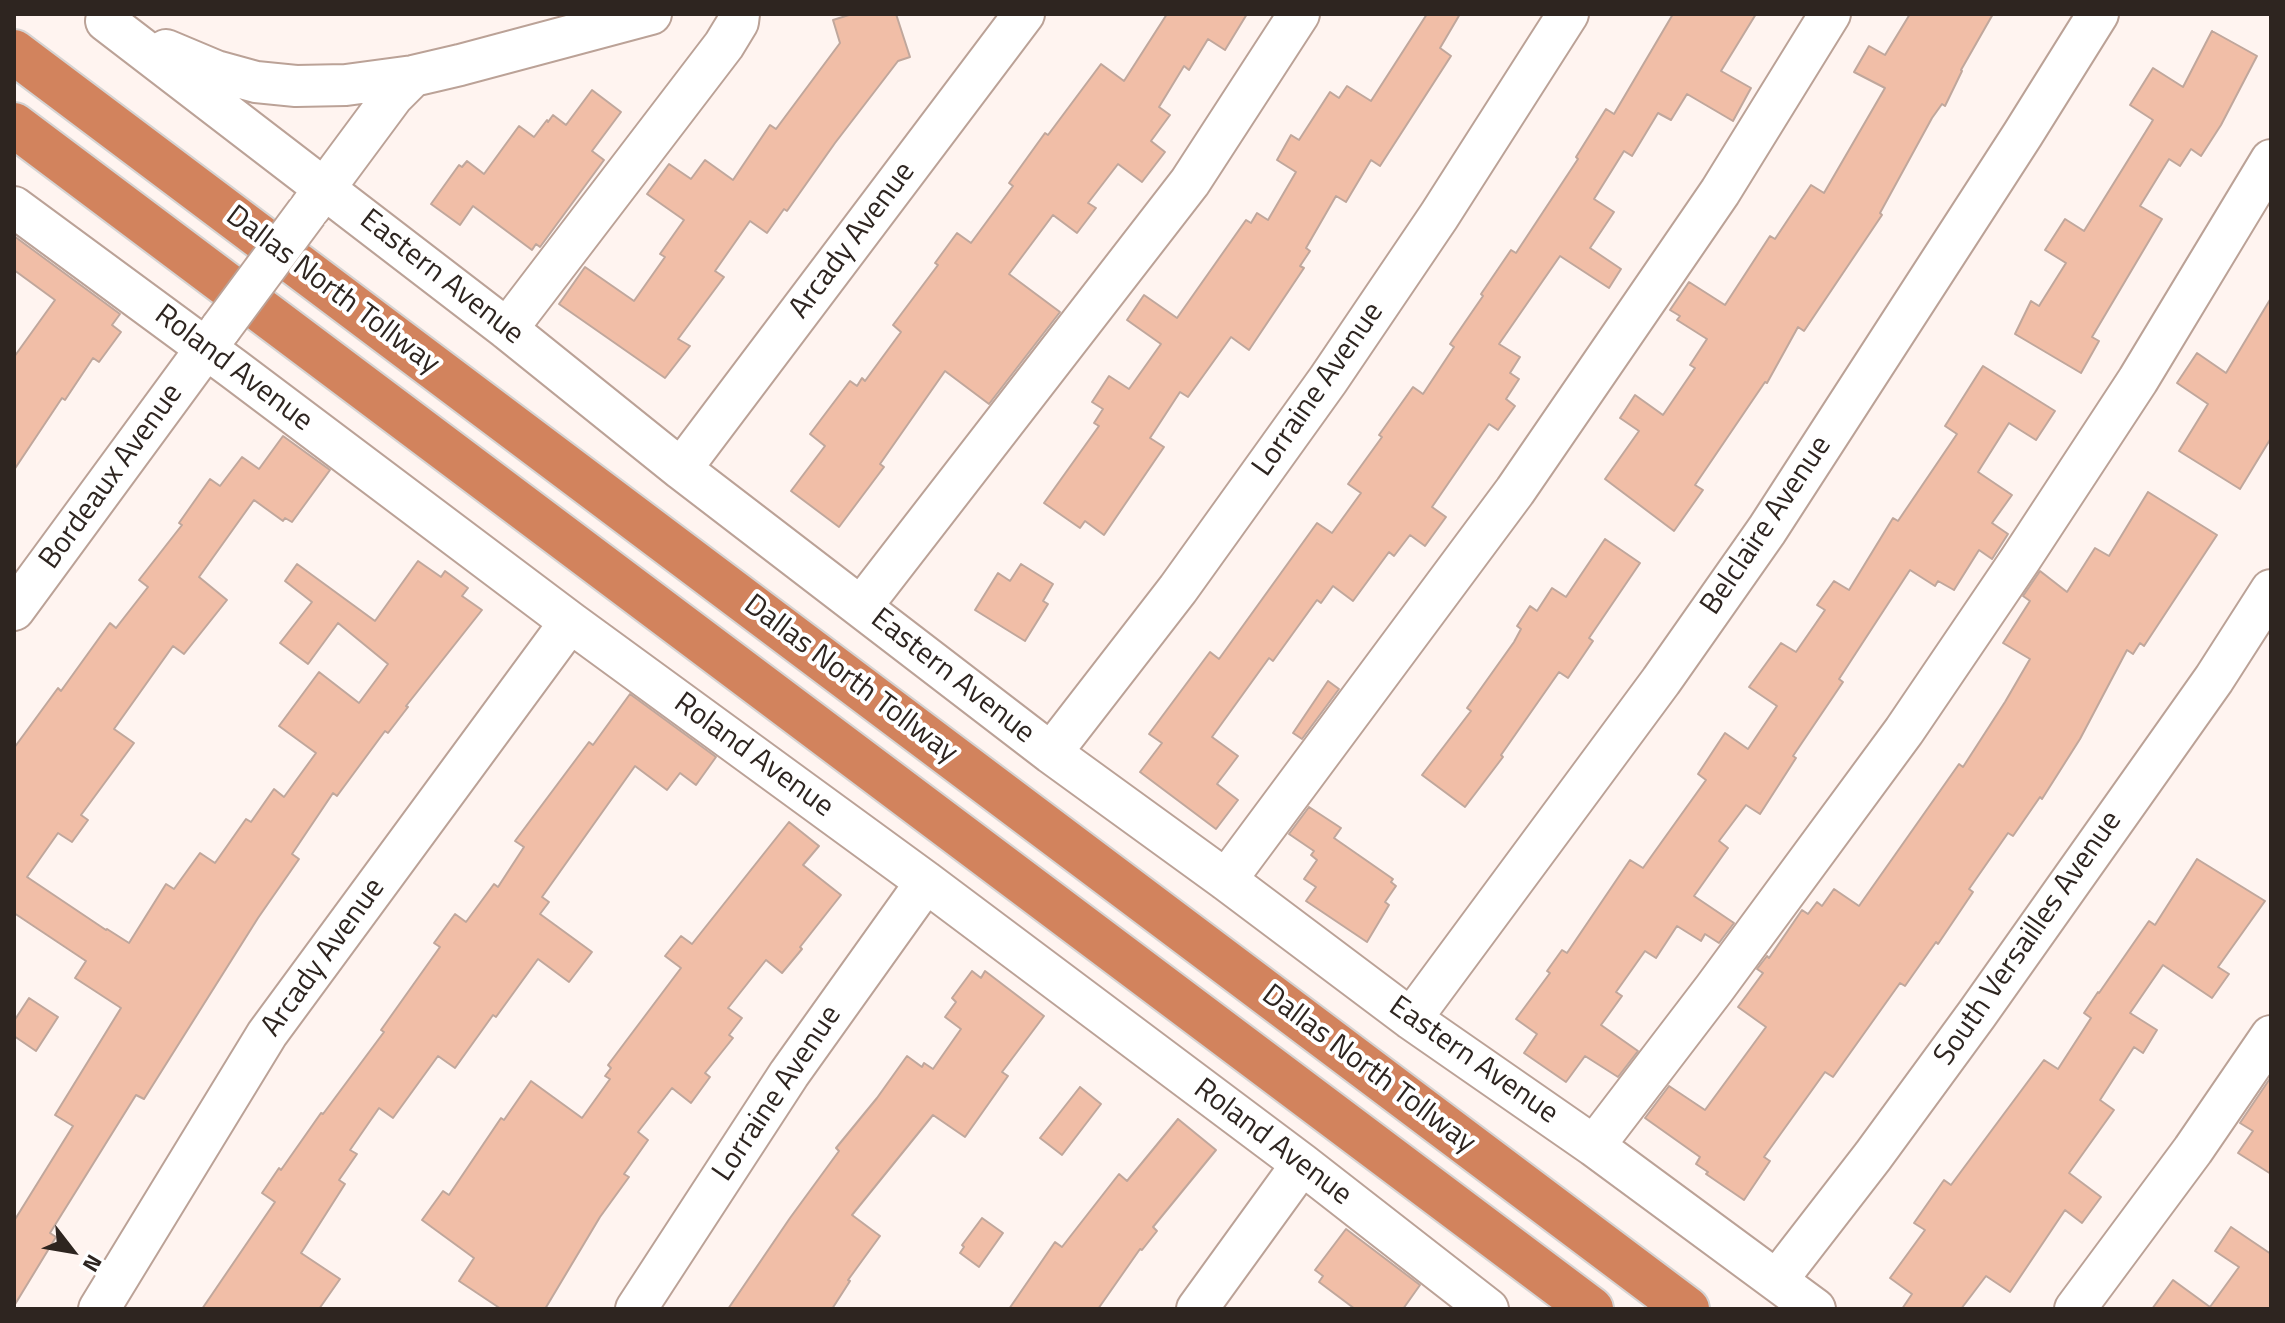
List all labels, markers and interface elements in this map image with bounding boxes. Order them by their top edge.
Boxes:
street label: Arcady Avenue [782,156,924,326]
street label: Dallas North Tollway [218,199,446,383]
street label: Eastern Avenue [352,203,530,353]
street label: Lorraine Avenue [1246,296,1392,484]
street label: Roland Avenue [147,298,319,440]
street label: Bordeaux Avenue [33,377,191,577]
street label: Belclaire Avenue [1694,430,1840,622]
street label: Dallas North Tollway [736,588,964,772]
street label: Eastern Avenue [863,602,1041,752]
street label: Roland Avenue [666,686,840,826]
street label: South Versailles Avenue [1928,805,2130,1073]
street label: Arcady Avenue [255,872,393,1044]
street label: Dallas North Tollway [1254,978,1482,1162]
street label: Eastern Avenue [1382,989,1564,1133]
street label: Lorraine Avenue [706,999,850,1189]
street label: Roland Avenue [1186,1072,1358,1214]
north arrow [32,1211,112,1291]
text: N [74,1248,111,1279]

